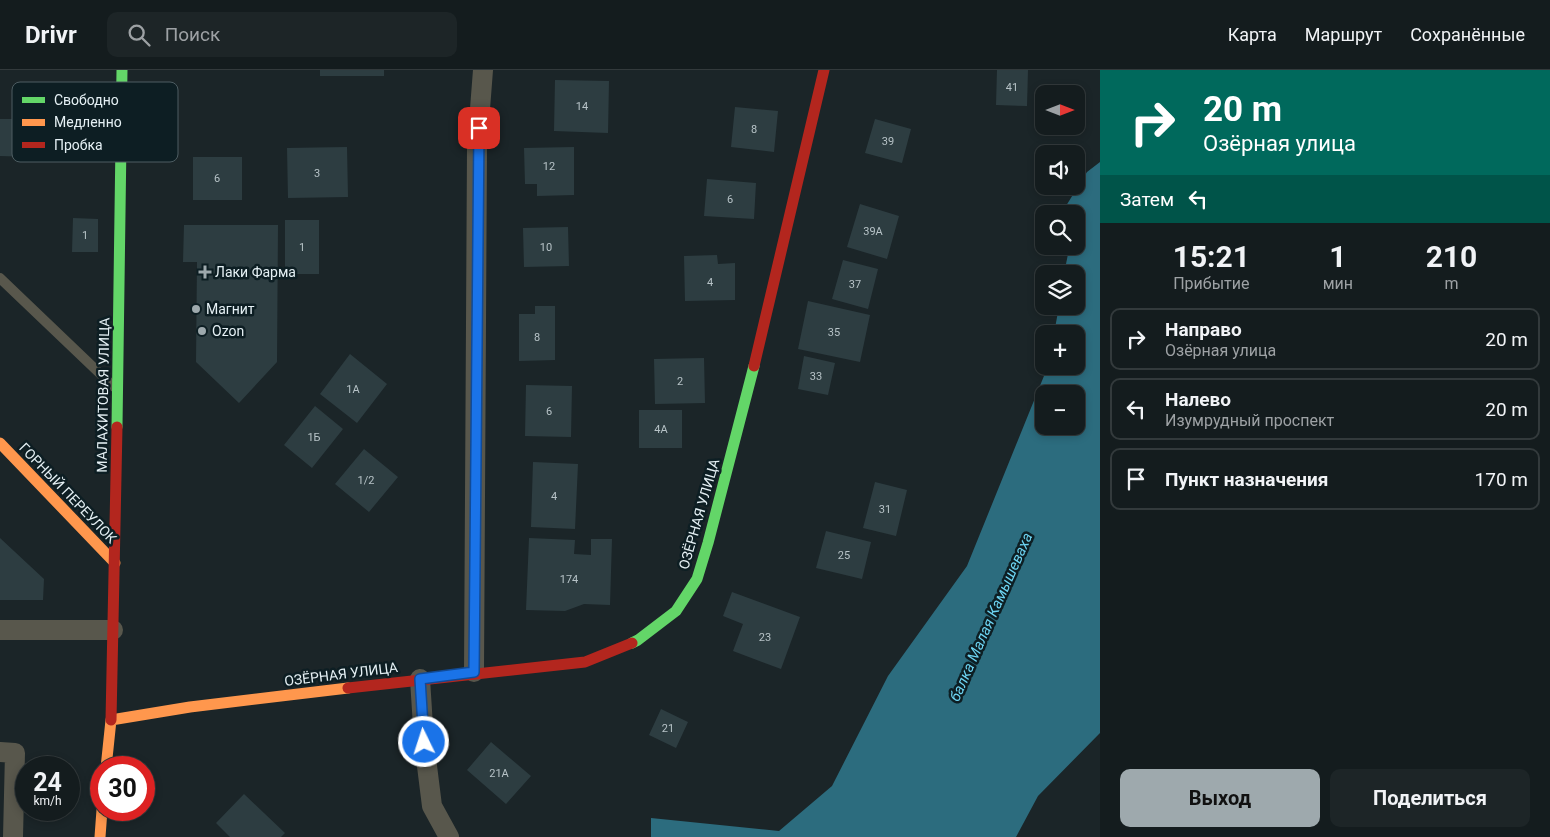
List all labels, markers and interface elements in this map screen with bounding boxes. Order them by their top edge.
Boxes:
search box [107,12,457,57]
text: Drivr [25,21,77,49]
icon: search [125,21,153,49]
text: Поиск [165,23,220,46]
text: Карта [1228,24,1277,45]
text: Маршрут [1305,24,1382,45]
text: Сохранённые [1410,24,1525,45]
house number: 41 [1006,81,1018,94]
legend [12,82,178,162]
north arrow [1035,85,1085,135]
map controls [1035,85,1085,435]
text: 20 m [1203,89,1282,130]
icon: right [1120,90,1185,155]
text: Свободно [54,92,119,108]
house number: 14 [576,100,588,113]
pin [458,107,500,149]
text: Медленно [54,114,122,130]
icon: arrive [465,114,493,142]
house number: 8 [751,123,757,136]
text: Озёрная улица [1203,131,1356,156]
house number: 39 [882,135,894,148]
text: Пробка [54,137,103,153]
button: sound [1035,145,1085,195]
house number: 12 [543,160,555,173]
house number: 3 [314,167,320,180]
house number: 6 [214,172,220,185]
icon: left [1184,185,1212,213]
text: Затем [1120,188,1174,211]
house number: 6 [727,193,733,206]
button: search [1035,205,1085,255]
house number: 39А [863,225,884,238]
house number: 1 [82,229,88,242]
text: 15:21 [1173,239,1250,274]
text: 1 [1329,239,1346,274]
text: 210 [1426,239,1477,274]
house number: 1 [299,241,305,254]
house number: 10 [540,241,552,254]
place label: Лаки Фарма [215,264,296,280]
button: layers [1035,265,1085,315]
marker: Лаки Фарма [199,266,211,278]
text: Прибытие [1173,274,1249,293]
text: мин [1323,274,1353,293]
text: m [1444,274,1458,293]
house number: 4 [707,276,713,289]
house number: 37 [849,278,861,291]
place label: Магнит [206,301,255,317]
marker: Магнит [190,303,202,315]
street label: МАЛАХИТОВАЯ УЛИЦА [94,317,112,473]
text: Направо [1165,318,1242,341]
place label: Ozon [212,323,244,339]
marker: Ozon [196,325,208,337]
button: + [1035,325,1085,375]
icon: right [1122,325,1150,353]
house number: 35 [828,326,840,339]
text: 20 m [1485,328,1528,351]
house number: 8 [534,331,540,344]
text: Озёрная улица [1165,341,1276,360]
house number: 33 [810,370,822,383]
house number: 2 [677,375,683,388]
house number: 1А [346,383,361,396]
button: − [1035,385,1085,435]
text: Налево [1165,388,1231,411]
icon: left [1122,395,1150,423]
text: 20 m [1485,398,1528,421]
house number: 6 [546,405,552,418]
text: Изумрудный проспект [1165,411,1334,430]
house number: 4А [654,423,669,436]
house number: 1Б [307,431,321,444]
street label: ГОРНЫЙ ПЕРЕУЛОК [16,440,120,546]
street label: ОЗЁРНАЯ УЛИЦА [676,457,722,571]
icon: arrive [1122,465,1150,493]
text: Пункт назначения [1165,468,1328,491]
text: 170 m [1475,468,1528,491]
house number: 1/2 [358,474,374,487]
house number: 4 [551,490,557,503]
house number: 31 [879,503,891,516]
water label: балка Малая Камышеваха [946,530,1036,704]
house number: 25 [838,549,850,562]
house number: 174 [560,573,578,586]
house number: 23 [759,631,771,644]
street label: ОЗЁРНАЯ УЛИЦА [283,659,399,689]
position arrow [397,715,449,767]
house number: 21 [662,722,674,735]
speed limit sign: 30 [90,756,155,821]
house number: 21А [489,767,510,780]
text: 24 [33,768,62,797]
button: Выход [1120,769,1320,827]
button: Поделиться [1330,769,1530,827]
text: km/h [33,794,62,808]

